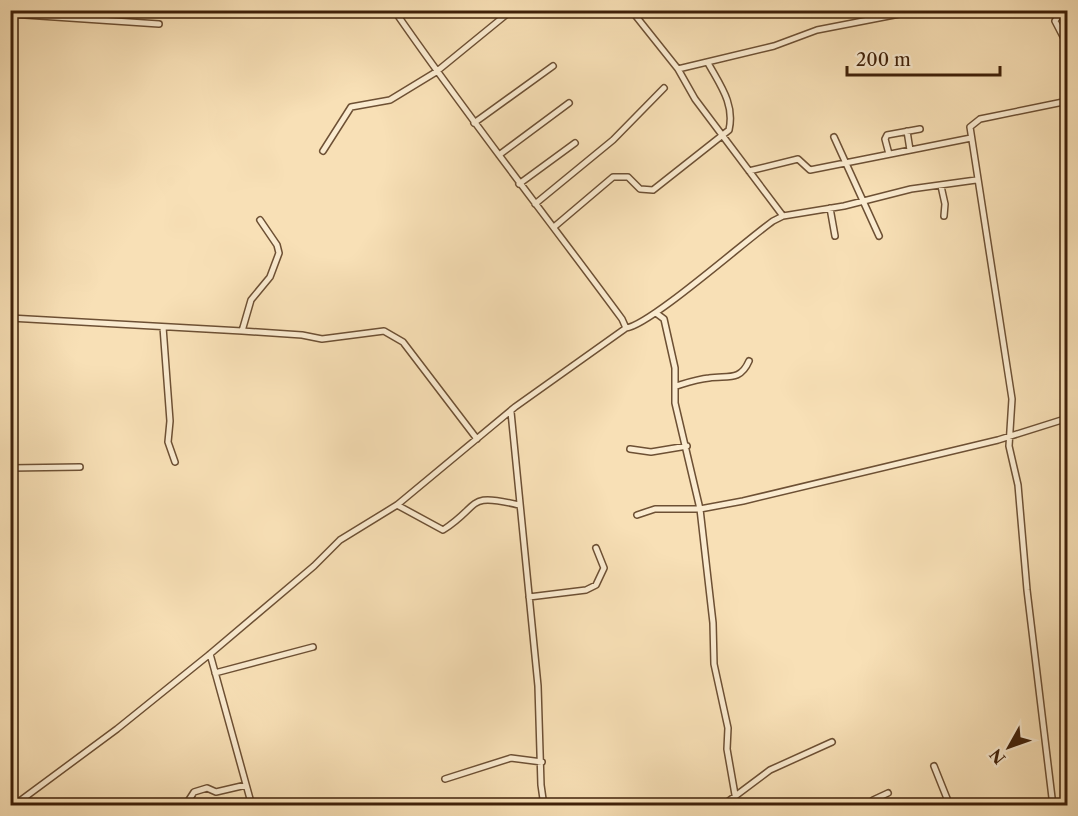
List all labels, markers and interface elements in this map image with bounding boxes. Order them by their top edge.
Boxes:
scale bar [847,39,1000,77]
text: 200 m [856,49,911,71]
north arrow [979,717,1039,777]
text: N [985,745,1010,768]

